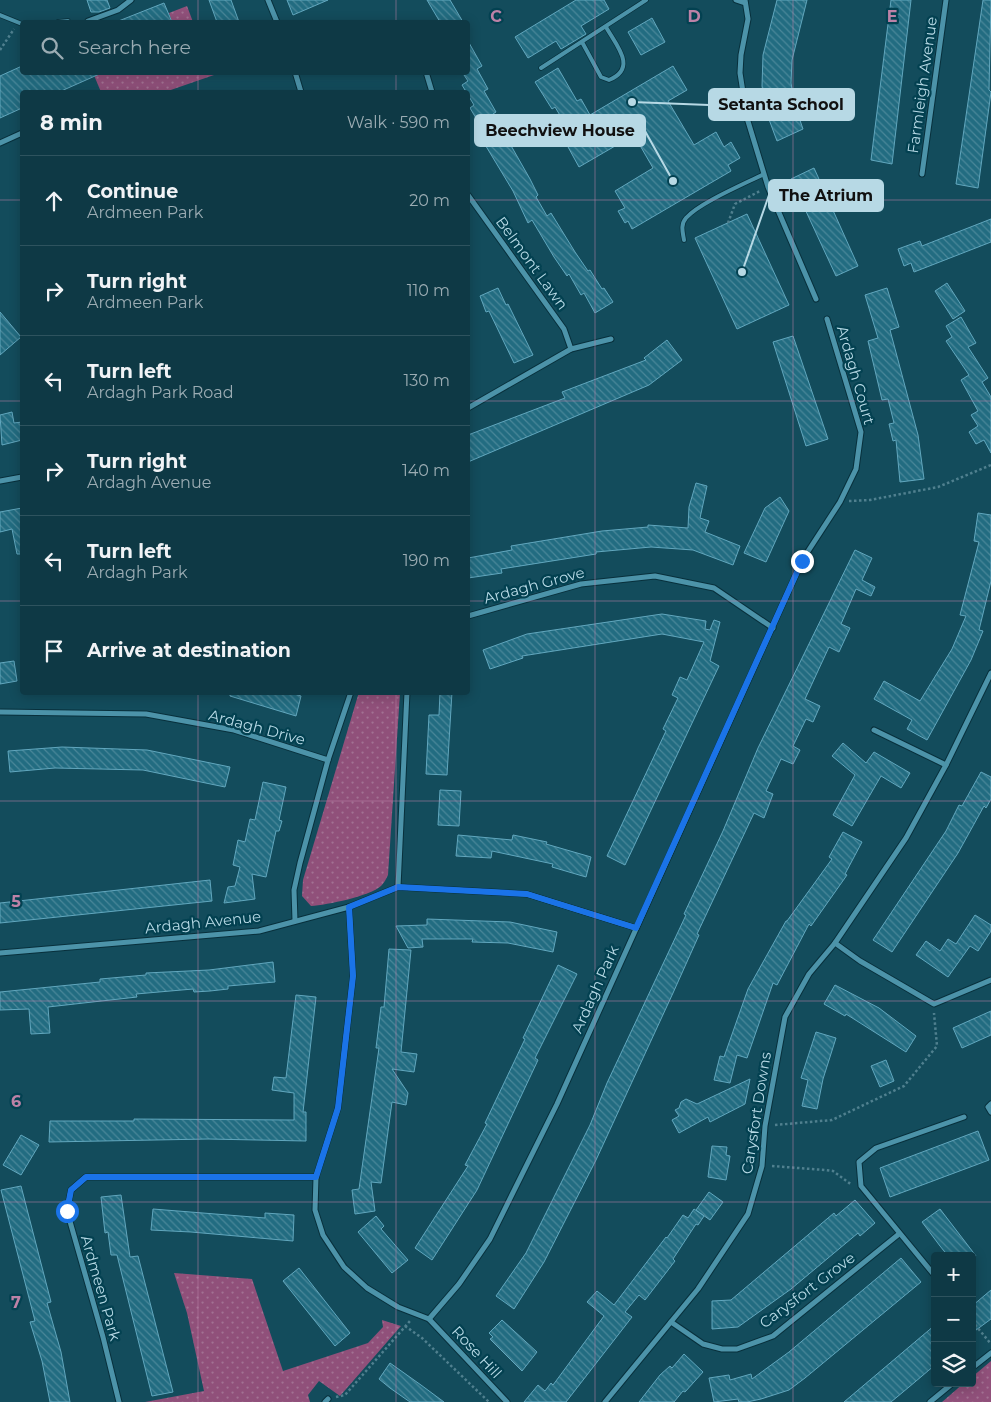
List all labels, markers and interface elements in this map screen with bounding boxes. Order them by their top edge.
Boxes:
text: C [490,7,502,26]
text: D [687,7,701,26]
text: E [887,7,897,26]
street label: Farmleigh Avenue [903,15,941,155]
search box [20,20,470,75]
icon: search [38,34,66,62]
text: Search here [78,36,191,59]
callout: Setanta School [709,89,854,120]
text: Setanta School [718,95,844,114]
text: 8 min [40,110,103,135]
text: Walk · 590 m [347,113,450,132]
callout: Beechview House [475,115,645,146]
text: Beechview House [485,121,635,140]
text: Continue [87,180,178,203]
callout: The Atrium [769,180,883,211]
text: The Atrium [779,186,873,205]
icon: ahead [40,187,68,215]
text: 20 m [409,191,450,210]
text: Ardmeen Park [87,203,203,222]
street label: Belmont Lawn [492,213,572,313]
text: Turn right [87,270,187,293]
icon: right [40,277,68,305]
text: 110 m [407,281,450,300]
text: Ardmeen Park [87,293,203,312]
street label: Ardagh Court [833,323,879,427]
text: Turn left [87,360,172,383]
icon: left [40,367,68,395]
text: 130 m [403,371,450,390]
text: Ardagh Park Road [87,383,234,402]
text: Turn right [87,450,187,473]
icon: right [40,457,68,485]
text: 140 m [402,461,450,480]
text: Ardagh Avenue [87,473,211,492]
text: Turn left [87,540,172,563]
icon: left [40,547,68,575]
route end [791,550,814,573]
text: 190 m [403,551,450,570]
street label: Ardagh Grove [482,562,586,608]
text: Ardagh Park [87,563,188,582]
icon: arrive [40,637,68,665]
text: Arrive at destination [87,639,291,662]
street label: Ardagh Drive [207,705,307,749]
text: 5 [11,892,21,911]
street label: Ardagh Avenue [144,906,262,938]
street label: Ardagh Park [567,942,623,1036]
street label: Carysfort Downs [737,1051,775,1175]
text: 6 [11,1092,21,1111]
route start [56,1200,79,1223]
street label: Ardmeen Park [77,1233,125,1343]
street label: Carysfort Grove [755,1248,859,1332]
map controls [931,1252,976,1387]
button: + [931,1252,976,1297]
text: 7 [11,1293,21,1312]
button: − [931,1297,976,1342]
street label: Rose Hill [448,1322,506,1382]
button: layers [931,1342,976,1387]

